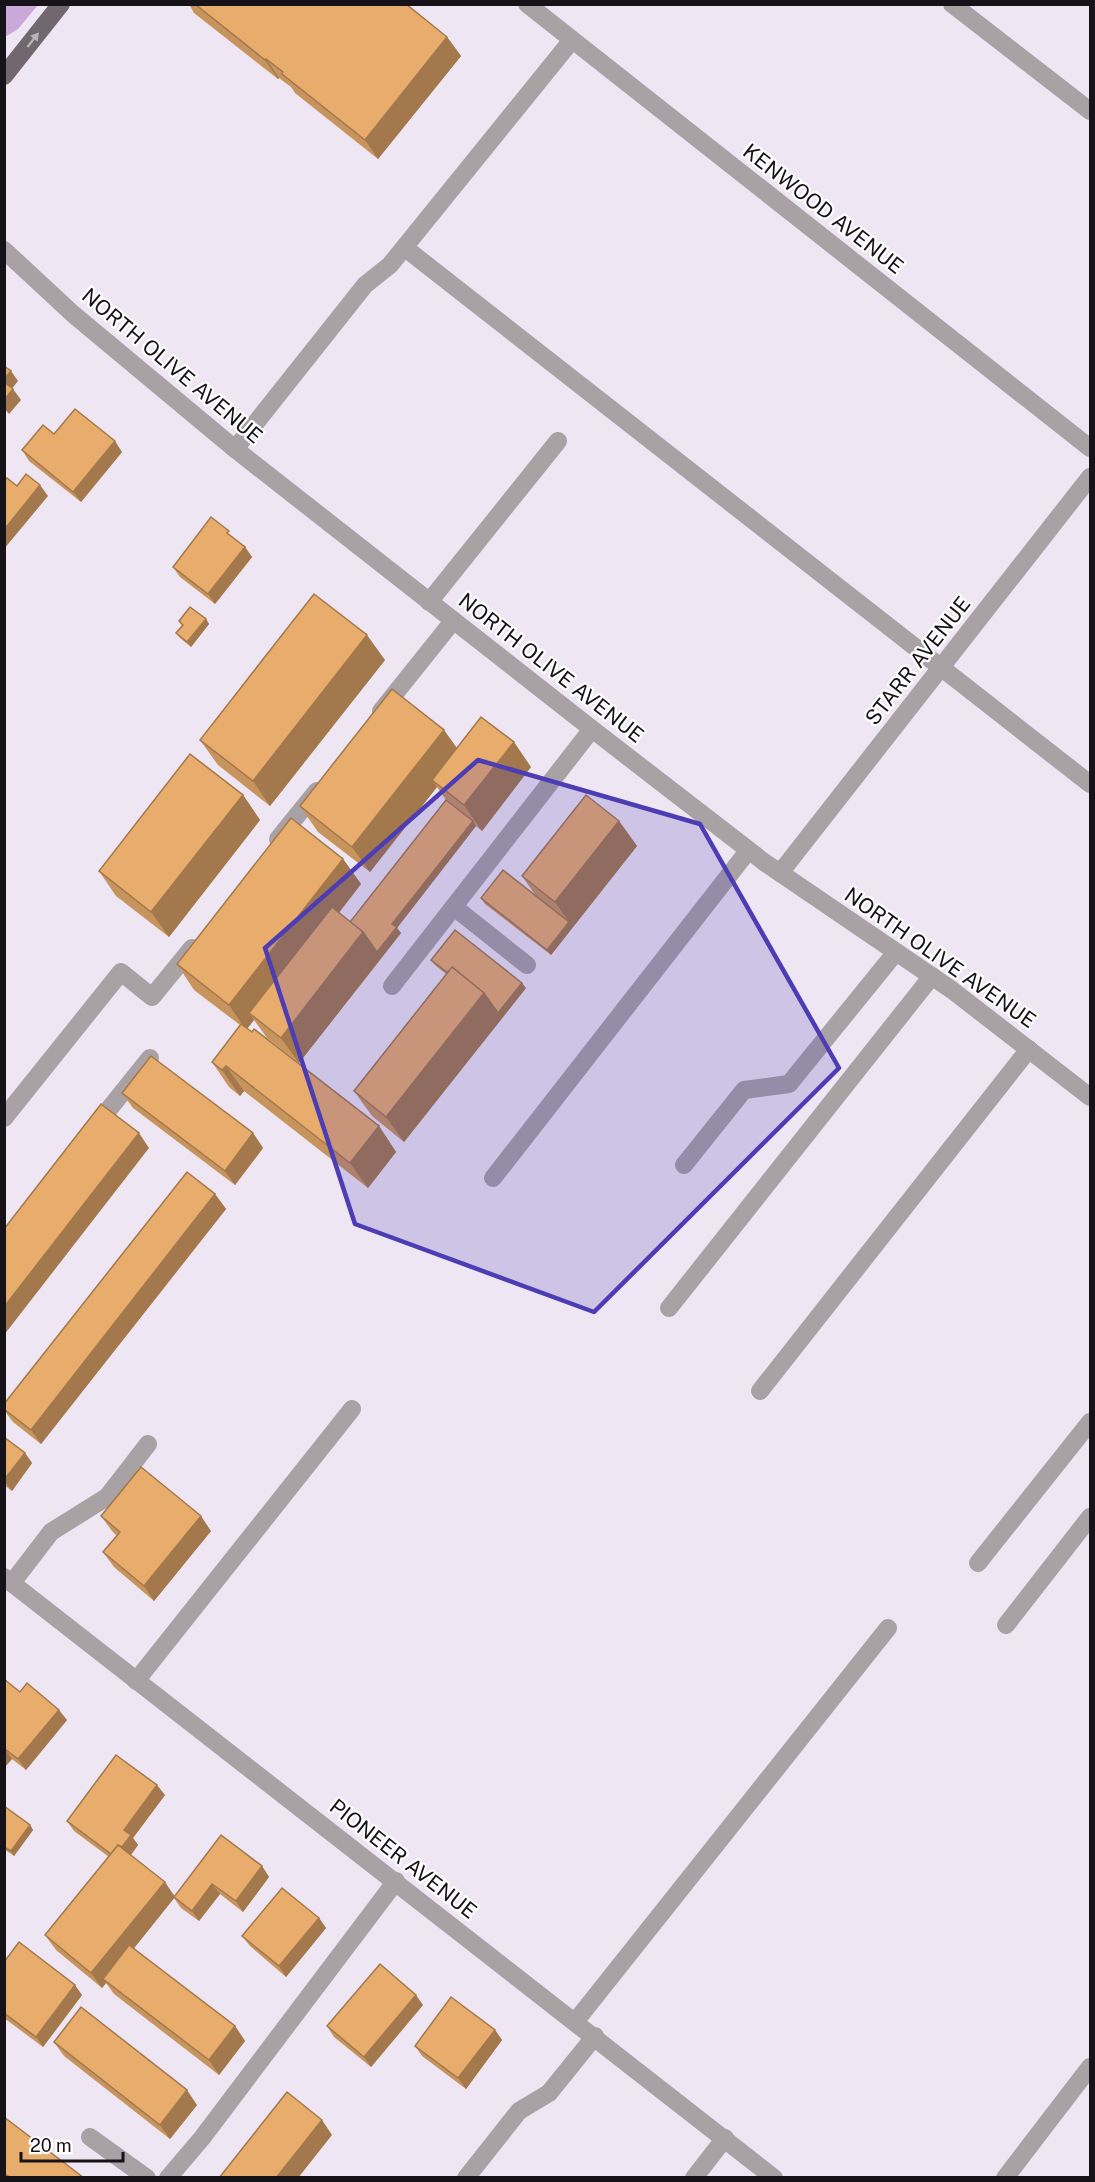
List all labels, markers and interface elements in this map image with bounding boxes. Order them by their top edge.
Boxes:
one-way arrow [26,33,38,48]
street label: KENWOOD AVENUE [738,138,909,279]
street label: NORTH OLIVE AVENUE [77,283,268,448]
street label: NORTH OLIVE AVENUE [454,588,649,748]
street label: STARR AVENUE [860,592,975,730]
street label: NORTH OLIVE AVENUE [840,882,1041,1033]
street label: PIONEER AVENUE [325,1794,482,1924]
scale bar [21,2125,123,2163]
text: 20 m [30,2135,72,2156]

